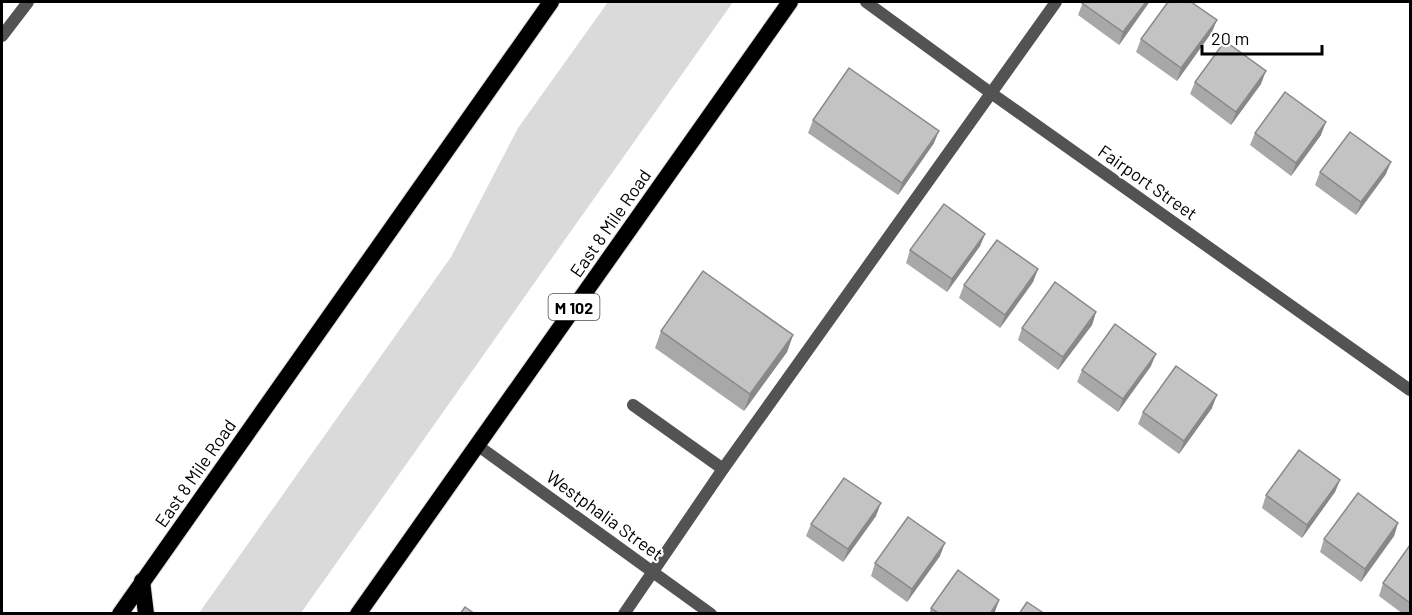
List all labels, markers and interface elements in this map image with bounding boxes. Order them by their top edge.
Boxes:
scale bar [1202,18,1322,56]
text: 20 m [1211,27,1249,49]
street label: Fairport Street [1094,140,1202,224]
street label: East 8 Mile Road [565,165,655,281]
road number: M 102 [548,294,600,320]
street label: East 8 Mile Road [150,415,240,531]
street label: Westphalia Street [542,465,668,565]

